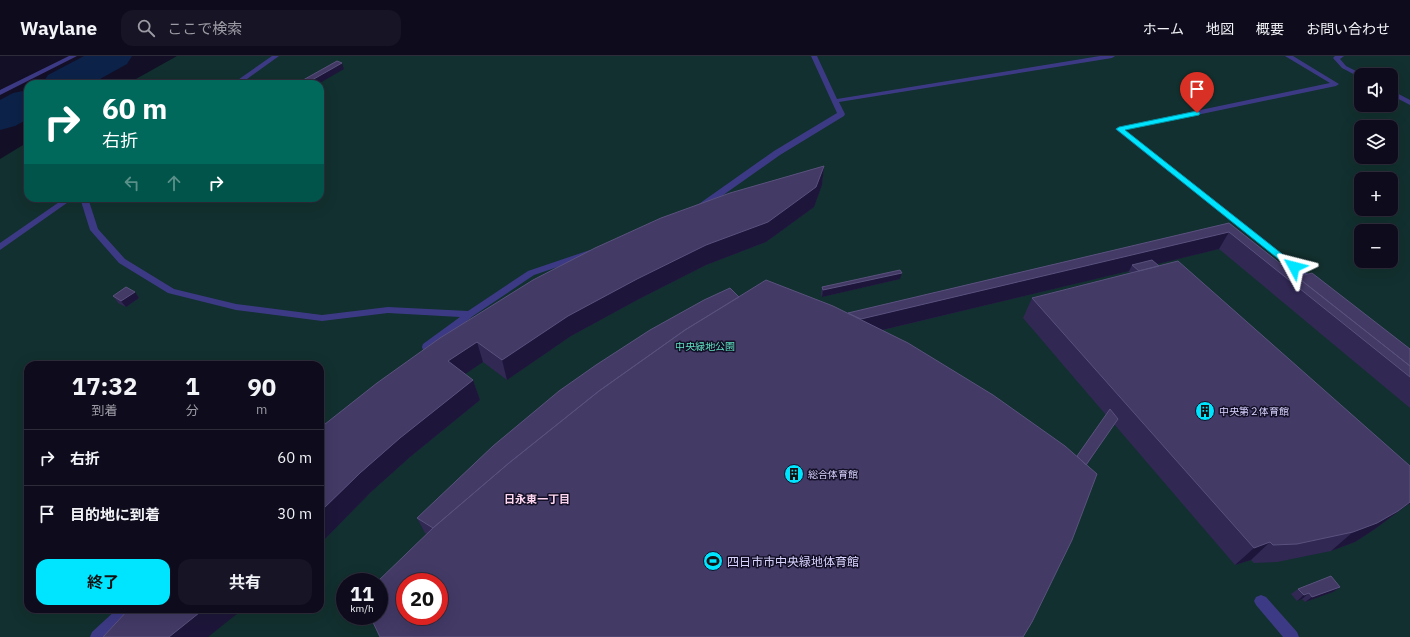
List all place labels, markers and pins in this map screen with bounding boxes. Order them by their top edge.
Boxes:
pin [1180,72,1214,113]
building icon: 中央第２体育館 [1194,400,1216,422]
place label: 中央第２体育館 [1219,405,1289,418]
building icon: 総合体育館 [783,463,805,485]
place label: 総合体育館 [808,468,858,481]
sports icon: 四日市市中央緑地体育館 [702,550,724,572]
place label: 四日市市中央緑地体育館 [727,554,859,569]

